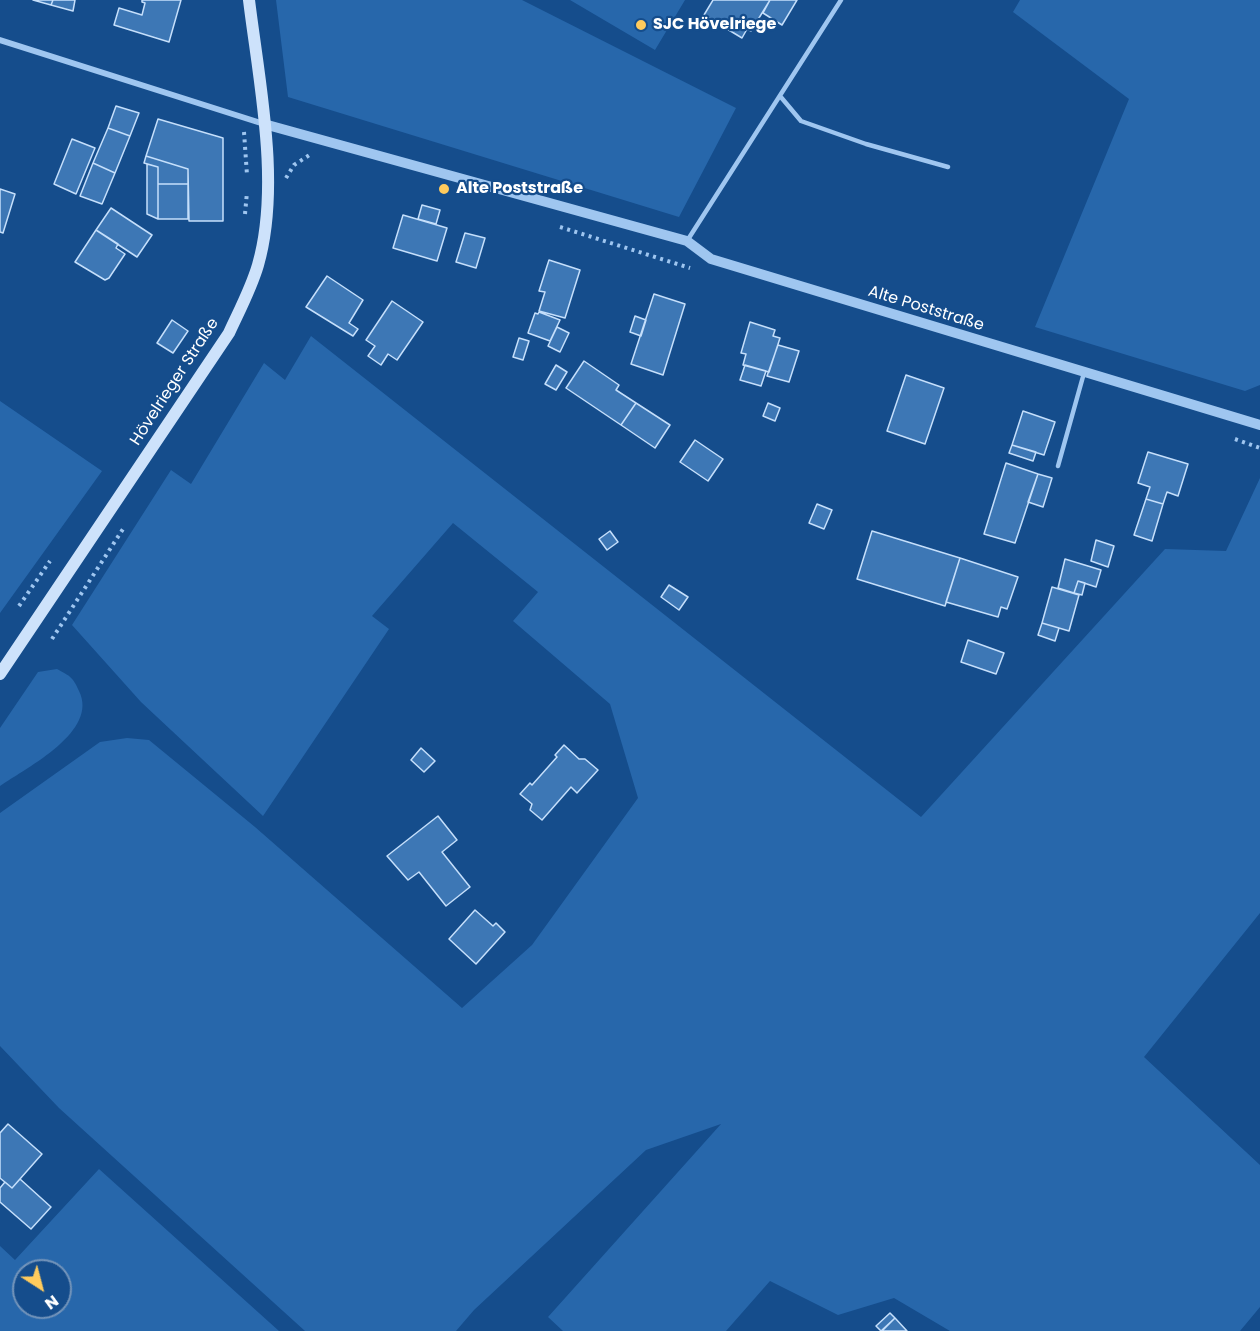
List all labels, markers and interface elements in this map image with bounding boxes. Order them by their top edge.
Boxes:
place label: SJC Hövelriege [653,15,776,35]
marker: SJC Hövelriege [634,18,648,32]
place label: Alte Poststraße [456,179,583,199]
marker: Alte Poststraße [437,182,451,196]
street label: Alte Poststraße [866,282,986,336]
street label: Hövelrieger Straße [127,315,223,449]
north arrow [12,1259,72,1319]
text: N [40,1290,63,1315]

